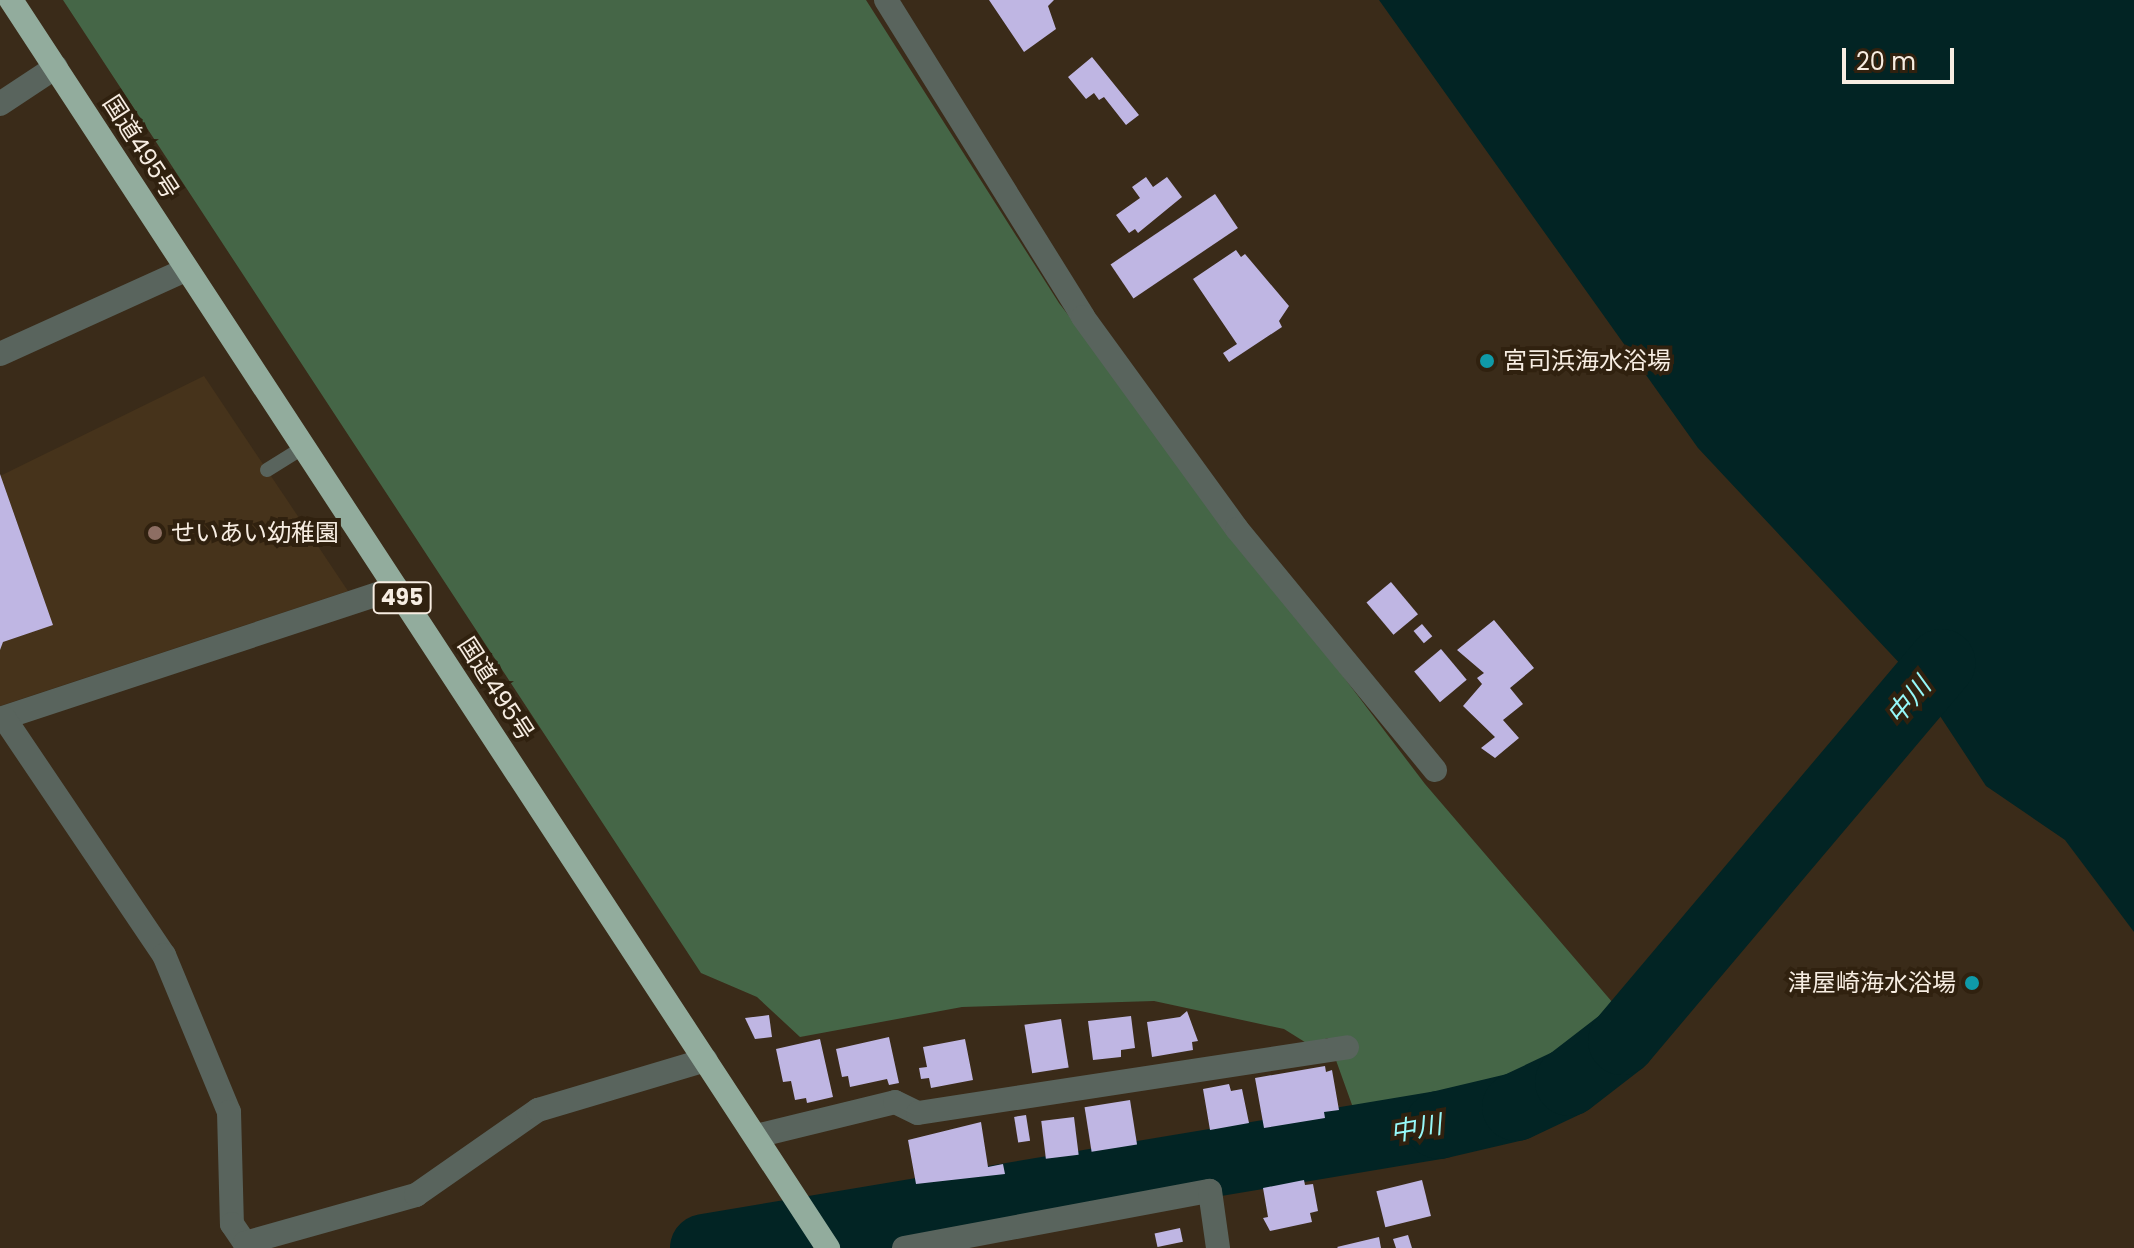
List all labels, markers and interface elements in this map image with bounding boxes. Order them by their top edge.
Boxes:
scale bar [1846,32,1958,82]
text: 20 m [1856,45,1916,78]
street label: 国道495号 [97,90,185,204]
place label: 宮司浜海水浴場 [1503,347,1671,375]
marker: 宮司浜海水浴場 [1478,352,1496,370]
place label: せいあい幼稚園 [171,519,339,547]
marker: せいあい幼稚園 [146,524,164,542]
road number: 495 [372,580,432,616]
street label: 国道495号 [452,632,540,746]
water label: 中川 [1880,671,1938,731]
place label: 津屋崎海水浴場 [1788,969,1956,997]
marker: 津屋崎海水浴場 [1963,974,1981,992]
water label: 中川 [1388,1109,1444,1149]

